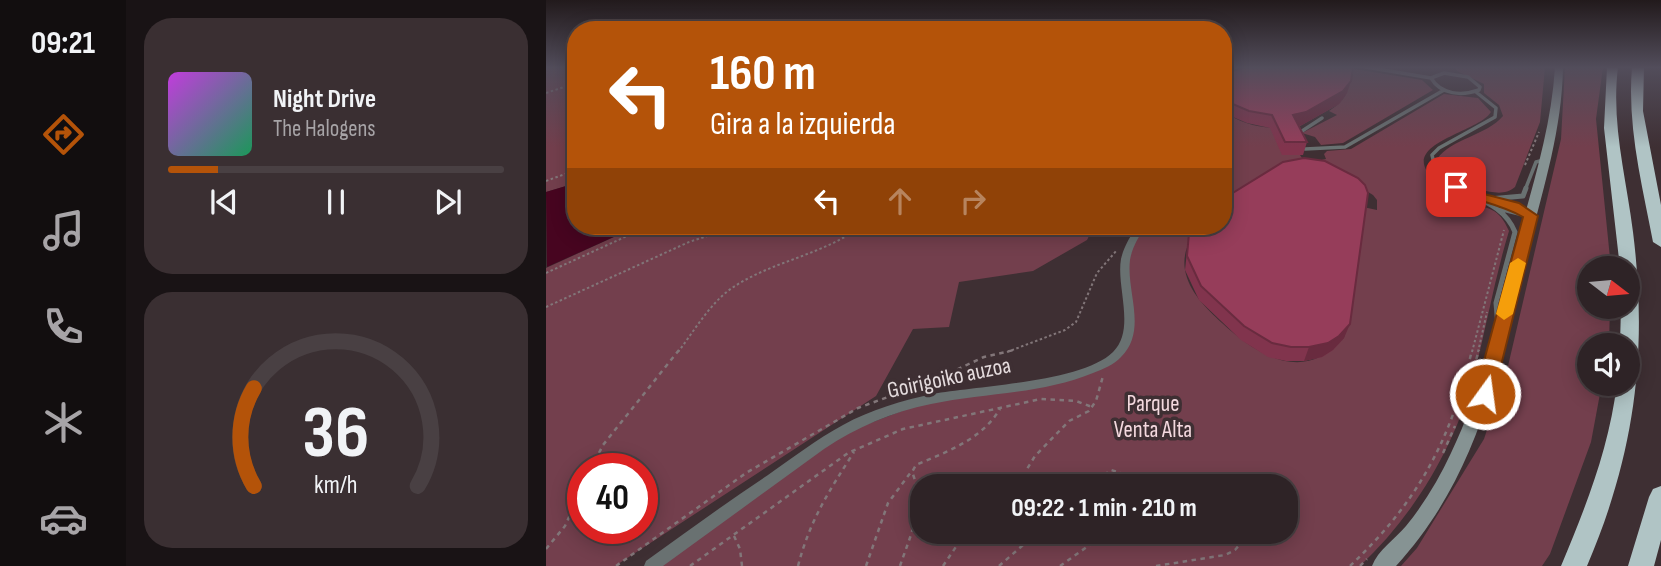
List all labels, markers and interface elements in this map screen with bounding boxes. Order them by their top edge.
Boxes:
text: 09:21 [31,24,95,63]
text: 160 m [710,45,816,104]
icon: left [595,49,686,140]
text: Night Drive [273,84,376,115]
text: Gira a la izquierda [710,105,896,144]
icon: directions [39,110,88,159]
text: The Halogens [273,115,376,143]
pin [1426,157,1486,217]
icon: arrive [1437,168,1475,206]
icon: left [808,182,846,220]
icon: ahead [881,182,919,220]
icon: right [954,182,992,220]
icon: previous [205,183,243,221]
icon: pause [317,183,355,221]
icon: next [429,183,467,221]
icon: music [39,206,88,255]
north arrow [1577,256,1640,318]
map controls [1577,256,1640,396]
icon: phone [39,302,88,351]
button: sound [1577,333,1640,396]
street label: Goirigoiko auzoa [885,351,1013,405]
position arrow [1448,357,1522,431]
text: 36 [303,390,369,478]
park label: Parque Venta Alta [1114,390,1192,444]
icon: climate [39,398,88,447]
speed limit sign: 40 [567,453,658,544]
text: km/h [314,470,358,501]
text: 09:22 · 1 min · 210 m [1011,493,1197,524]
icon: car [39,494,88,543]

